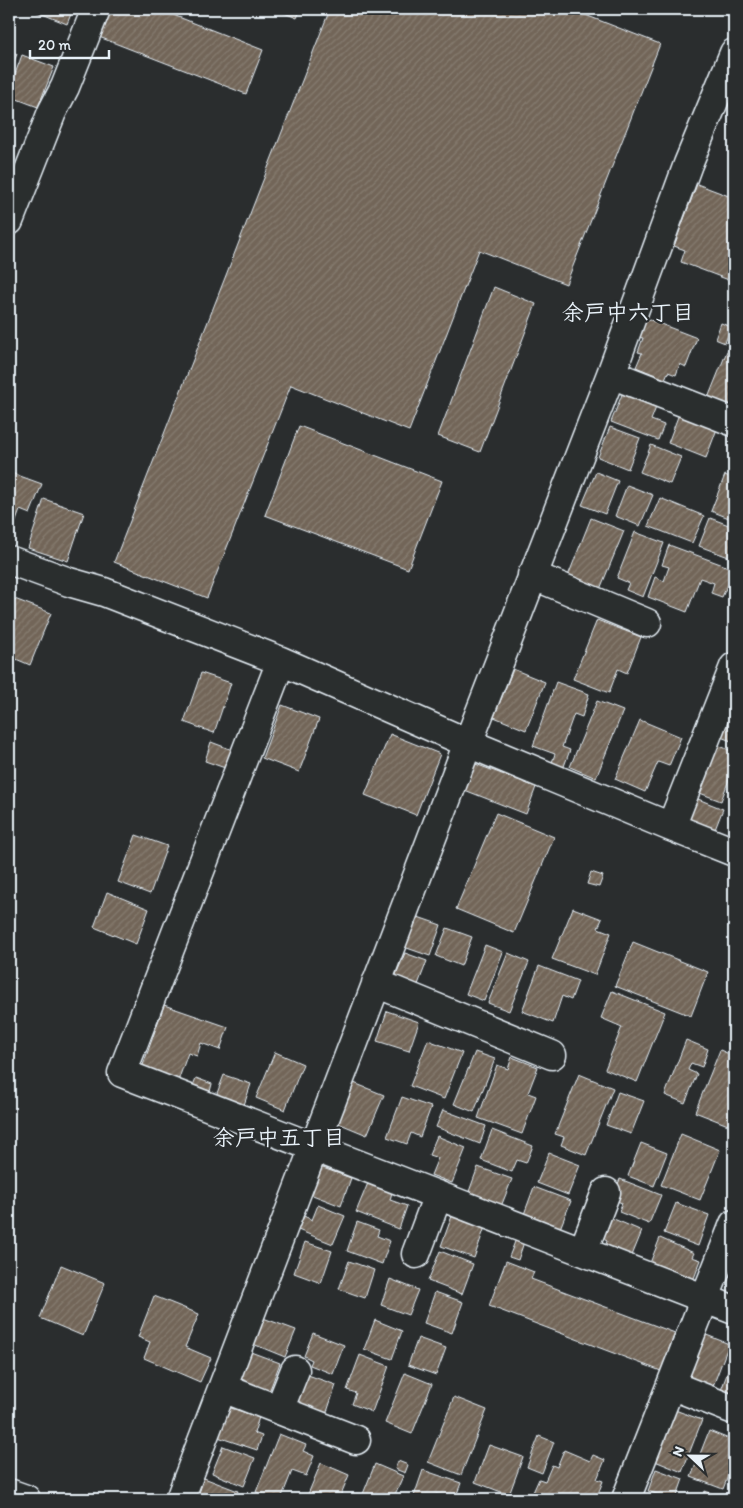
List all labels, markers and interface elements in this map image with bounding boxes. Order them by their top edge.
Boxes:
scale bar [30,28,109,60]
text: 20 m [38,36,72,54]
district label: 余戸中六丁目 [562,299,694,326]
district label: 余戸中五丁目 [213,1124,345,1151]
north arrow [666,1430,716,1480]
text: N [669,1444,688,1459]

